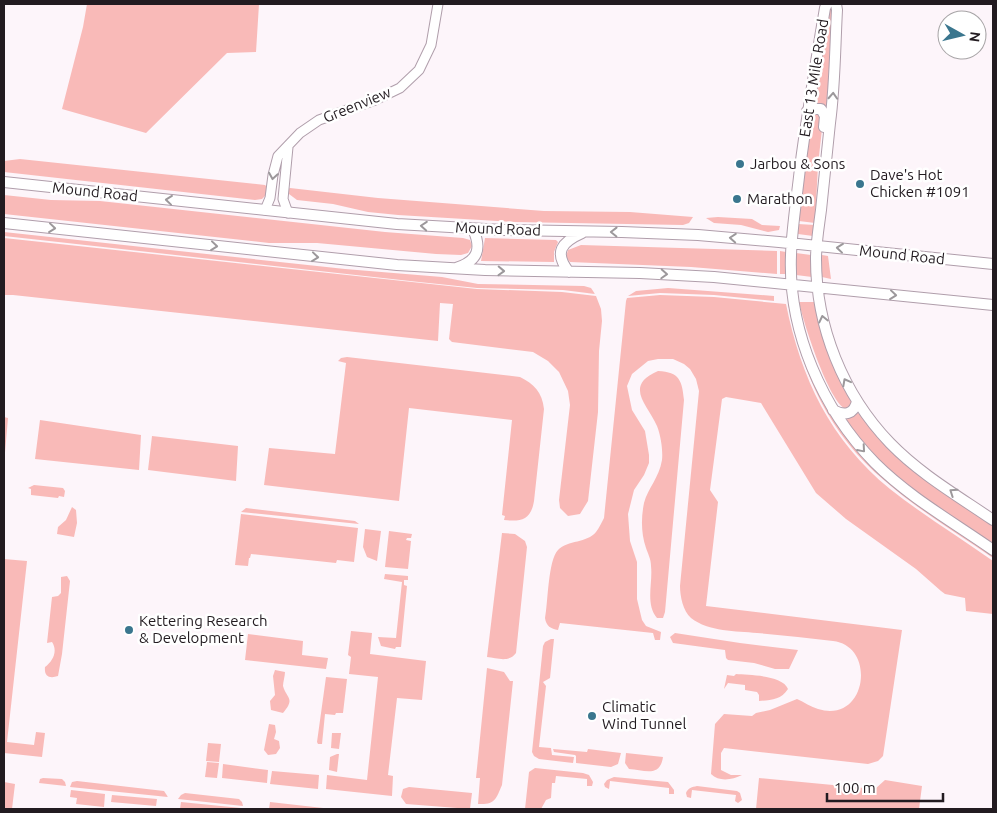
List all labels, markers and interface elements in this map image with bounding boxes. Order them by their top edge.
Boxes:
north arrow [937,10,987,60]
street label: East 13 Mile Road [796,18,831,138]
text: N [966,31,984,43]
street label: Greenview [320,83,394,126]
one-way arrow [827,91,838,99]
place label: Jarbou & Sons [750,155,845,172]
marker: Jarbou & Sons [734,158,746,170]
place label: Dave's Hot Chicken #1091 [870,166,970,200]
one-way arrow [268,172,278,181]
marker: Dave's Hot Chicken #1091 [854,178,866,190]
street label: Mound Road [52,179,139,204]
place label: Marathon [747,190,813,207]
marker: Marathon [731,193,743,205]
one-way arrow [165,195,173,206]
street label: Mound Road [455,219,541,238]
one-way arrow [420,221,428,232]
one-way arrow [49,222,57,233]
one-way arrow [610,227,618,237]
one-way arrow [729,233,737,244]
one-way arrow [210,240,218,251]
street label: Mound Road [859,242,946,267]
one-way arrow [836,243,844,254]
one-way arrow [312,251,320,262]
one-way arrow [498,266,506,276]
one-way arrow [660,269,668,280]
one-way arrow [889,289,897,300]
one-way arrow [818,315,829,324]
one-way arrow [842,379,852,388]
one-way arrow [856,443,865,452]
one-way arrow [949,489,959,498]
place label: Kettering Research & Development [139,612,268,646]
marker: Kettering Research & Development [123,624,135,636]
place label: Climatic Wind Tunnel [602,698,686,732]
marker: Climatic Wind Tunnel [586,710,598,722]
scale bar [827,770,943,802]
text: 100 m [834,779,876,796]

